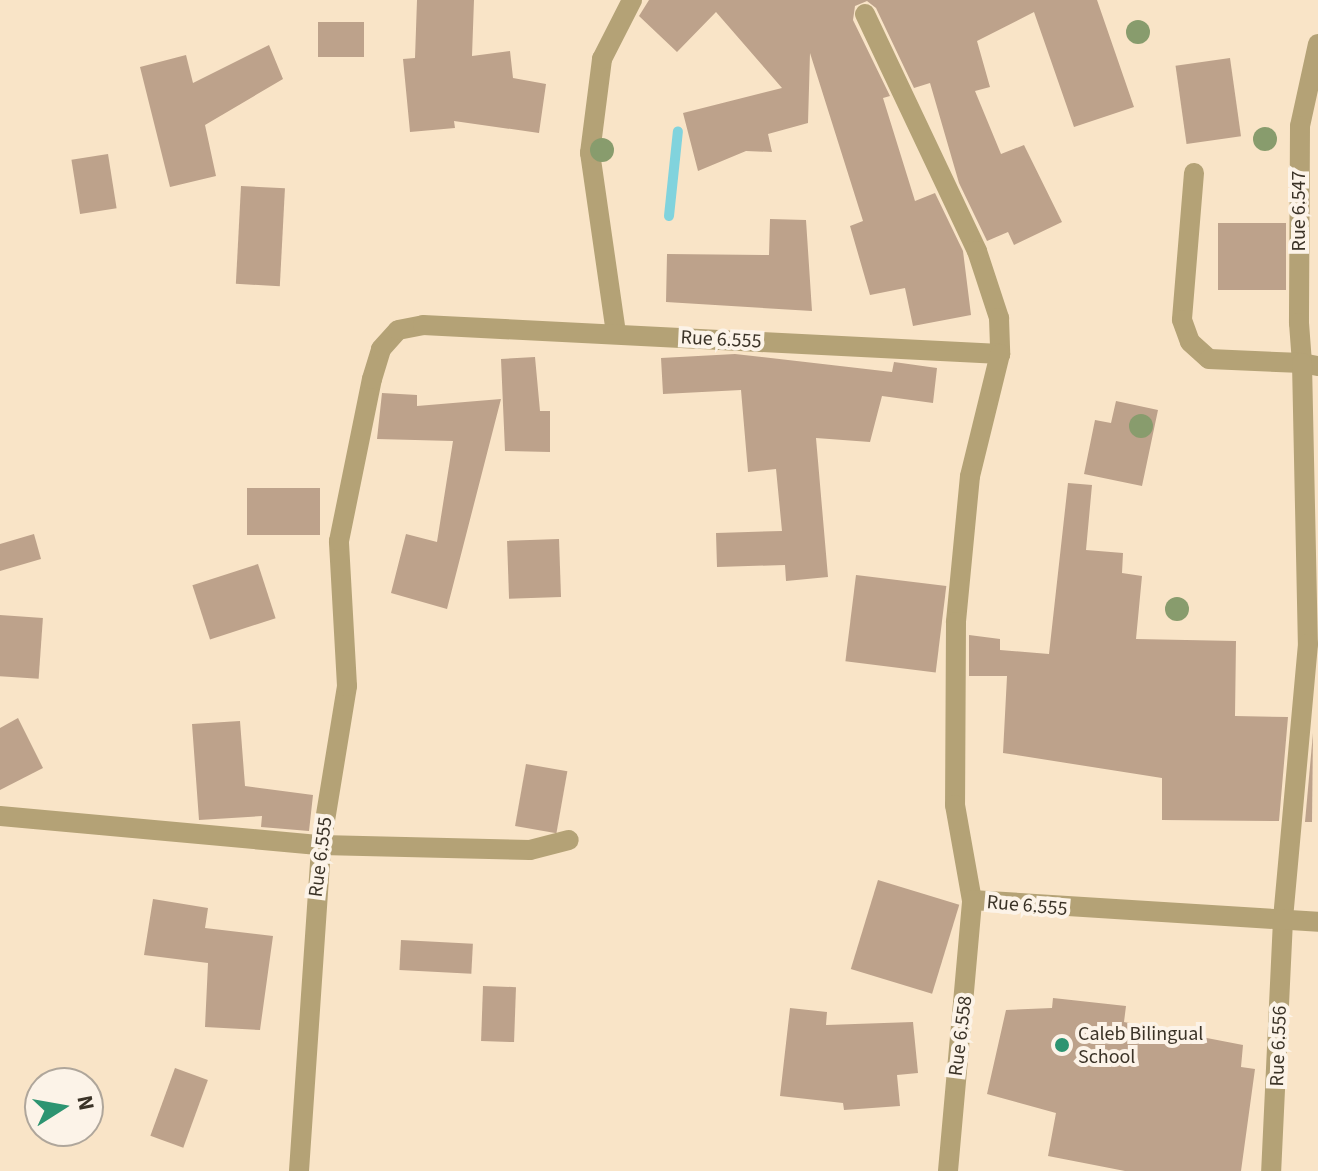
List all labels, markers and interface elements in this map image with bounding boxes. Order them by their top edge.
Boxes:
street label: Rue 6.547 [1287,171,1311,251]
street label: Rue 6.555 [680,326,762,354]
street label: Rue 6.555 [304,815,338,899]
street label: Rue 6.555 [986,891,1068,921]
street label: Rue 6.558 [944,994,978,1078]
street label: Rue 6.556 [1266,1005,1292,1087]
place label: Caleb Bilingual School [1078,1022,1203,1069]
marker: Caleb Bilingual School [1053,1036,1071,1054]
north arrow [24,1067,104,1147]
text: N [68,1093,103,1113]

